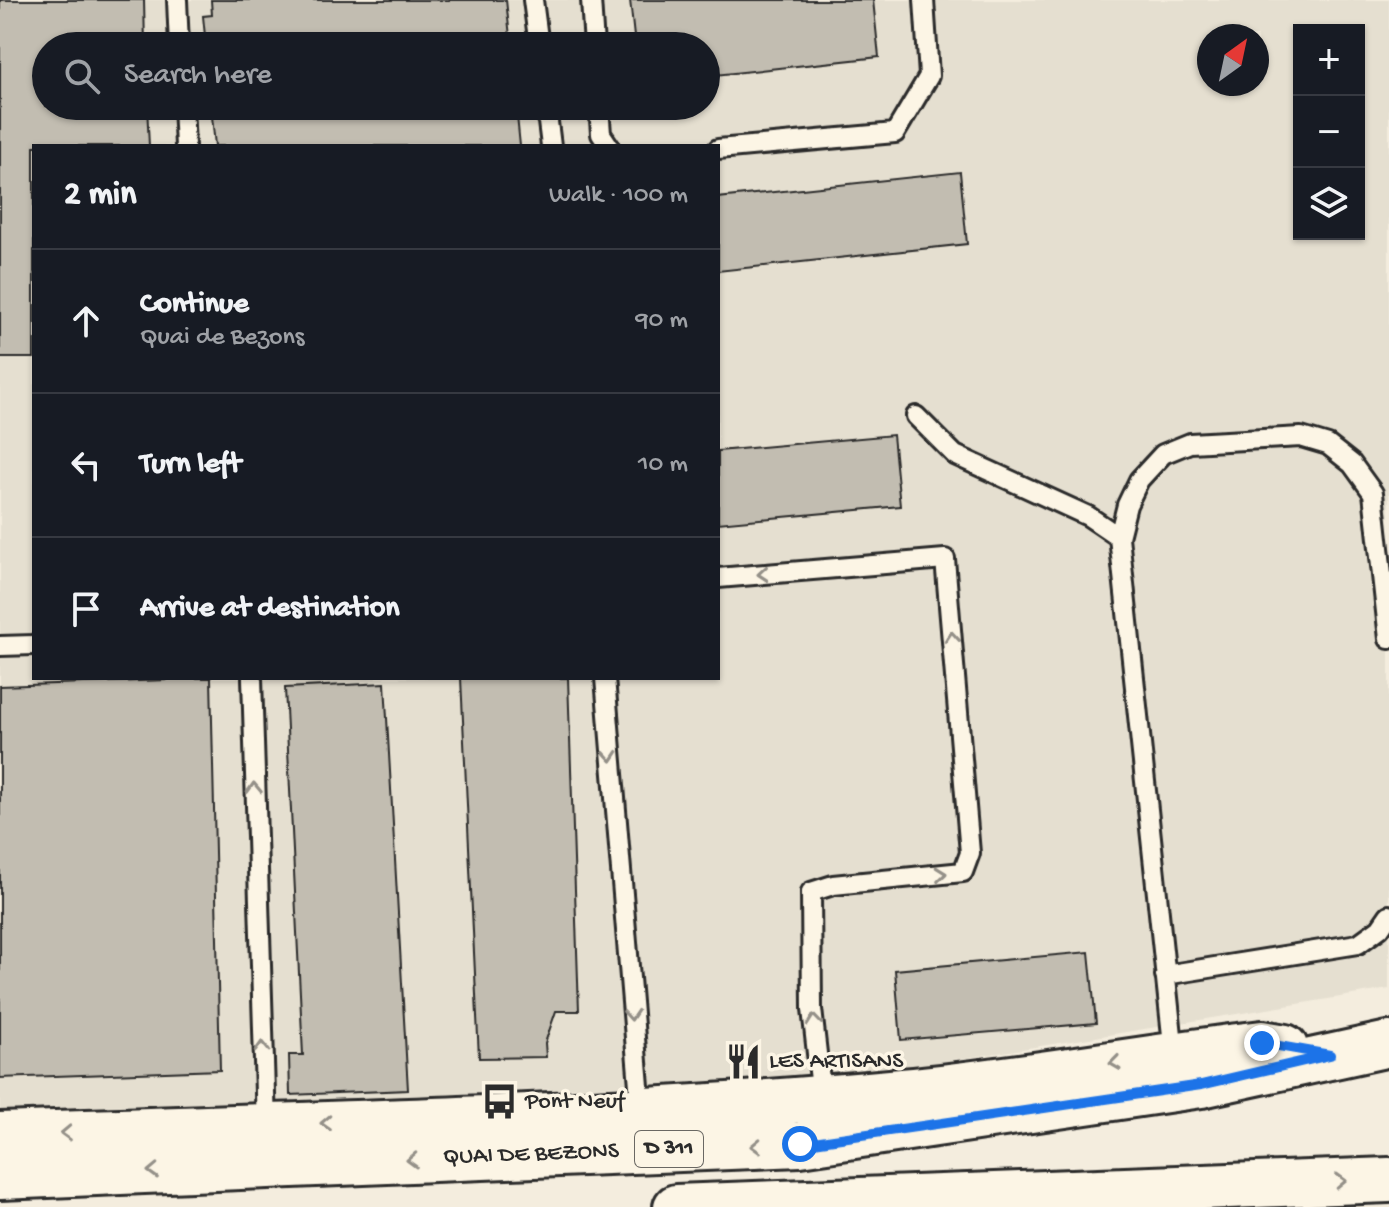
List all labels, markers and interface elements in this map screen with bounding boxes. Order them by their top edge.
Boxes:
north arrow [1197,24,1269,96]
map controls [1293,24,1365,240]
button: + [1293,24,1365,96]
search box [32,32,720,120]
icon: search [60,54,104,98]
text: Search here [124,59,272,94]
button: − [1293,96,1365,168]
button: layers [1293,168,1365,240]
text: 2 min [64,176,136,216]
text: Walk · 100 m [549,181,688,212]
text: Continue [140,288,249,323]
icon: ahead [64,299,108,343]
text: 90 m [636,306,688,337]
text: Quai de Bezons [140,323,304,354]
icon: left [64,443,108,487]
text: Turn left [140,448,241,483]
text: 10 m [638,450,688,481]
one-way arrow [757,566,770,583]
icon: arrive [64,587,108,631]
text: Arrive at destination [140,592,400,627]
one-way arrow [943,630,960,643]
one-way arrow [602,750,619,763]
one-way arrow [246,781,263,794]
one-way arrow [935,866,948,883]
one-way arrow [622,1009,639,1022]
one-way arrow [805,1014,822,1027]
route end [1244,1025,1280,1061]
one-way arrow [254,1040,271,1053]
restaurant icon: LES ARTISANS [724,1043,762,1081]
place label: LES ARTISANS [769,1048,904,1077]
one-way arrow [1108,1054,1121,1071]
bus stop icon: Pont Neuf [480,1083,518,1121]
place label: Pont Neuf [524,1088,626,1117]
one-way arrow [319,1114,332,1131]
one-way arrow [59,1124,72,1141]
route start [782,1126,818,1162]
road number: D 311 [635,1131,703,1167]
street label: QUAI DE BEZONS [443,1137,620,1173]
one-way arrow [749,1137,762,1154]
one-way arrow [405,1151,418,1168]
one-way arrow [146,1162,159,1179]
one-way arrow [1335,1173,1348,1190]

